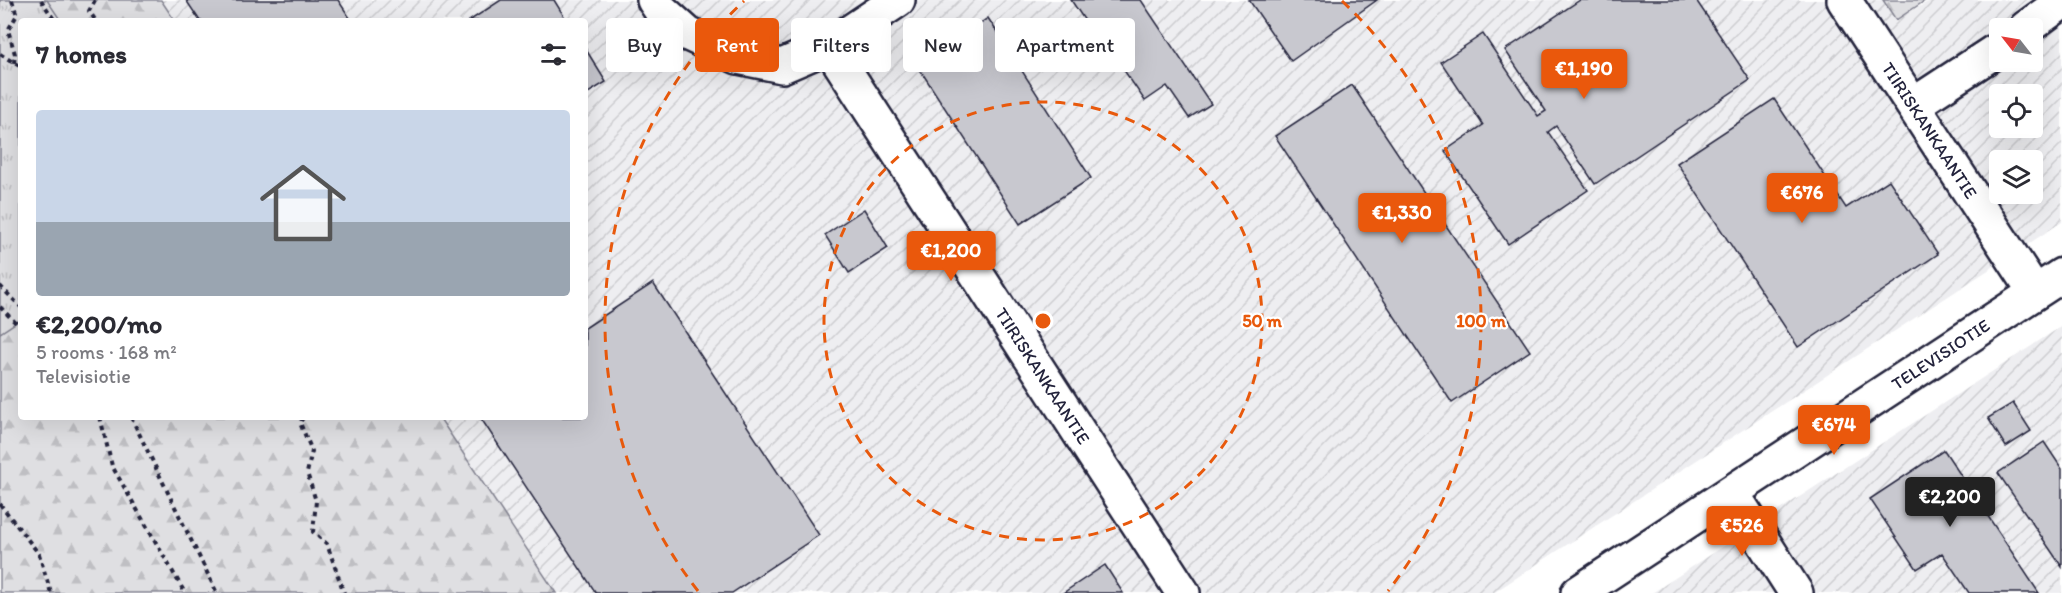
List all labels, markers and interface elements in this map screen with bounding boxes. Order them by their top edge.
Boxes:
chip: Buy [606,18,683,72]
chip: Rent [695,18,779,72]
chip: Filters [791,18,891,72]
chip: New [903,18,983,72]
chip: Apartment [995,18,1135,72]
north arrow [1989,18,2043,72]
map controls [1989,18,2043,204]
text: 7 homes [36,38,127,70]
icon: filters [537,38,570,71]
pin: €1,190 [1535,49,1633,100]
text: €1,190 [1555,56,1613,80]
street label: TIIRISKANKAANTIE [1877,58,1982,203]
button: locate [1989,84,2043,138]
icon: home [249,149,357,257]
button: layers [1989,150,2043,204]
pin: €676 [1766,173,1838,224]
text: €676 [1781,180,1823,204]
pin: €1,330 [1353,193,1451,244]
text: €1,330 [1372,200,1432,224]
pin: €1,200 [902,231,1000,282]
text: €1,200 [921,238,981,262]
street label: TIIRISKANKAANTIE [990,304,1095,448]
text: €2,200/mo [36,308,162,340]
text: 50 m [1242,310,1283,332]
text: 100 m [1456,310,1507,332]
centre of rings [1033,311,1053,331]
street label: TELEVISIOTIE [1887,314,1994,395]
text: 5 rooms · 168 m² [36,340,177,364]
text: Televisiotie [36,364,131,388]
pin: €674 [1798,405,1870,456]
text: €674 [1812,412,1856,436]
pin: €2,200 [1901,477,1999,528]
text: €2,200 [1919,484,1981,508]
pin: €526 [1706,506,1778,557]
text: €526 [1720,513,1764,537]

